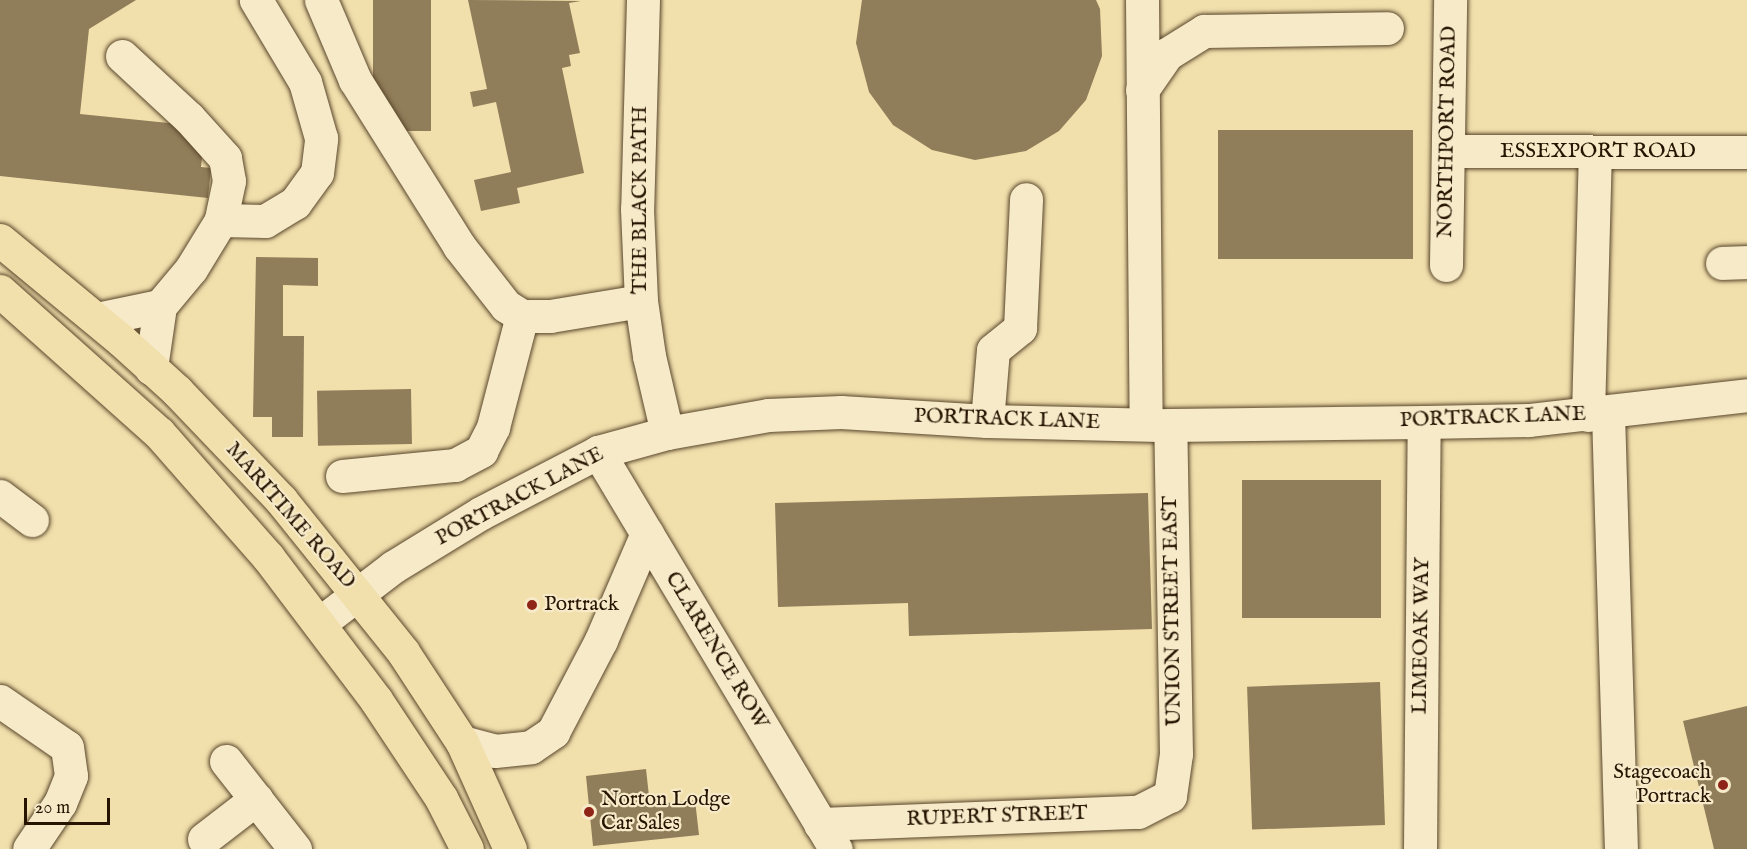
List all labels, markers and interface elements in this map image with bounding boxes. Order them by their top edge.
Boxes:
street label: NORTHPORT ROAD [1434,26,1462,238]
street label: THE BLACK PATH [628,106,654,294]
street label: ESSEXPORT ROAD [1500,139,1696,165]
street label: PORTRACK LANE [1399,402,1587,434]
street label: PORTRACK LANE [913,404,1101,436]
street label: MARITIME ROAD [220,438,360,594]
street label: PORTRACK LANE [432,442,608,552]
street label: UNION STREET EAST [1158,496,1188,726]
street label: LIMEOAK WAY [1408,558,1436,714]
street label: CLARENCE ROW [659,568,773,734]
place label: Portrack [544,592,619,618]
marker: Portrack [525,598,539,612]
place label: Stagecoach Portrack [1613,760,1711,810]
marker: Stagecoach Portrack [1716,778,1730,792]
scale bar [27,786,112,824]
place label: Norton Lodge Car Sales [601,787,730,837]
text: 20 m [35,797,70,820]
street label: RUPERT STREET [906,801,1088,833]
marker: Norton Lodge Car Sales [582,805,596,819]

